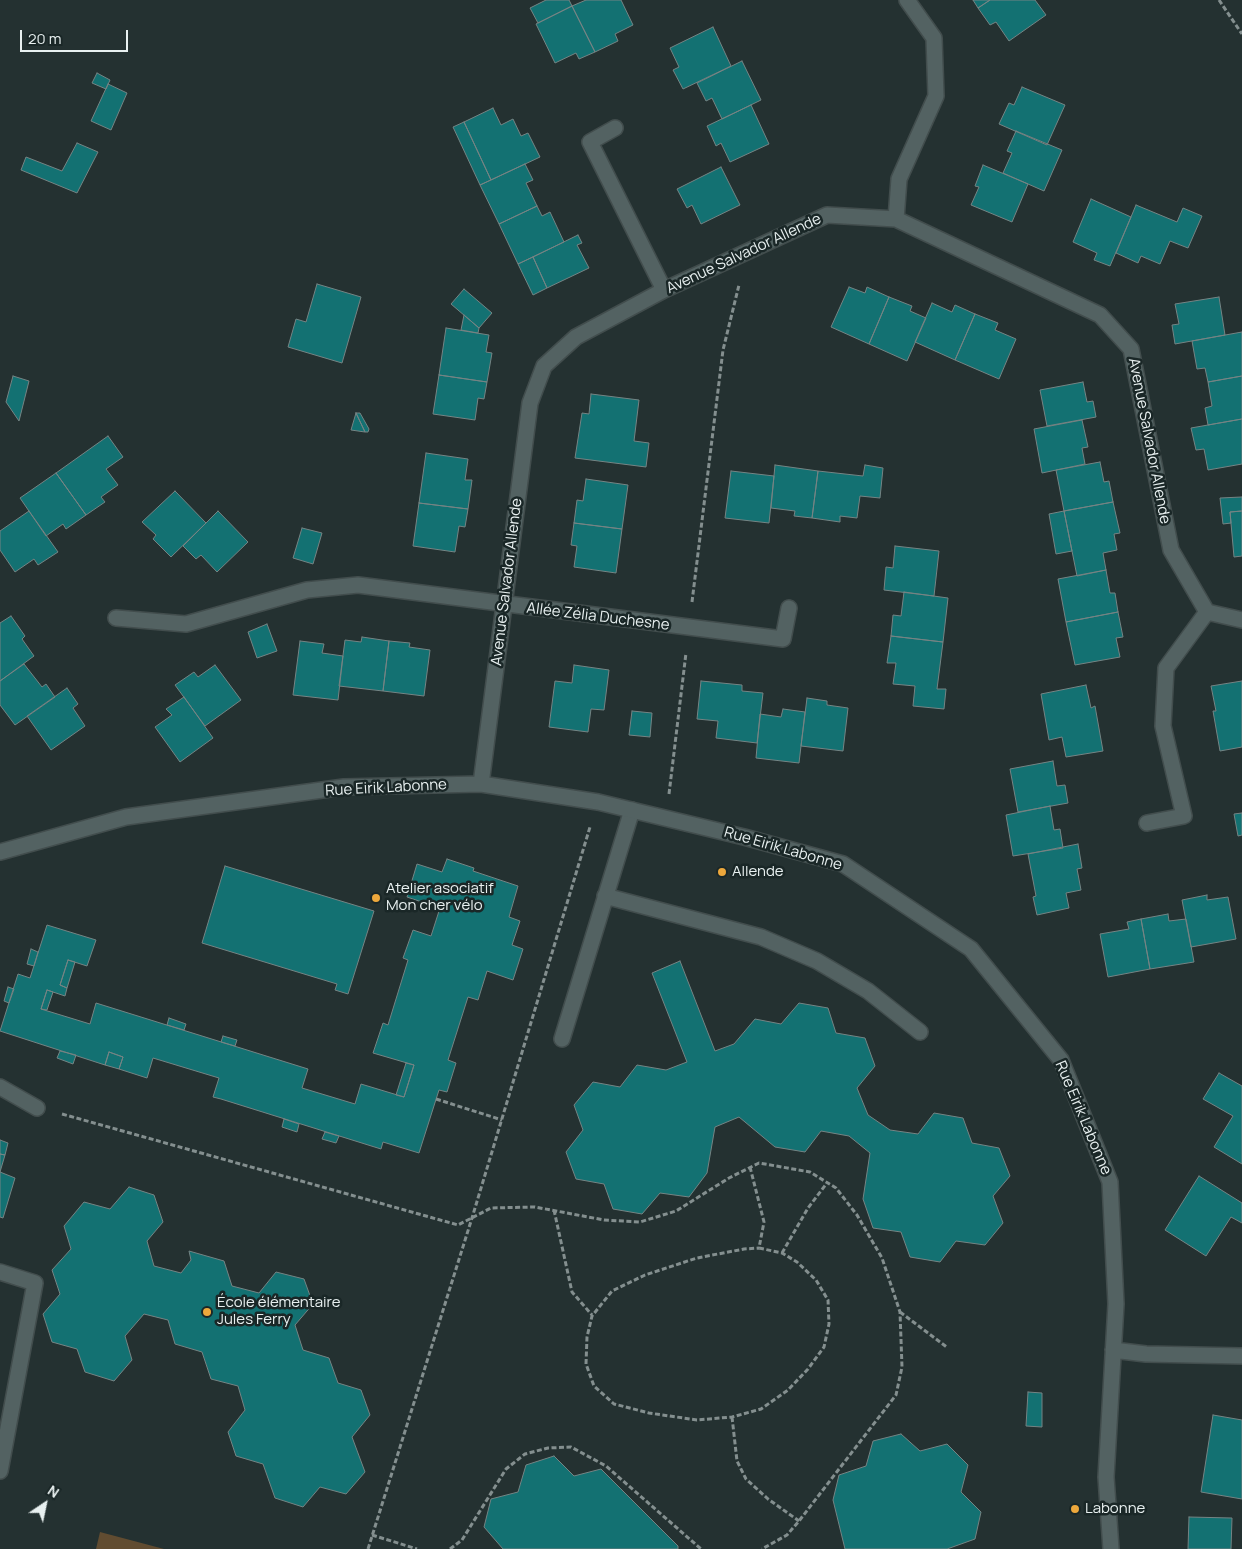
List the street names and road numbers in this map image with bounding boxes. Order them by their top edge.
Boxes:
street label: Avenue Salvador Allende [664,210,824,298]
street label: Avenue Salvador Allende [1124,356,1174,526]
street label: Avenue Salvador Allende [488,497,526,667]
street label: Allée Zélia Duchesne [526,599,670,635]
street label: Rue Eirik Labonne [325,776,447,800]
street label: Rue Eirik Labonne [722,824,844,874]
street label: Rue Eirik Labonne [1051,1058,1115,1178]

